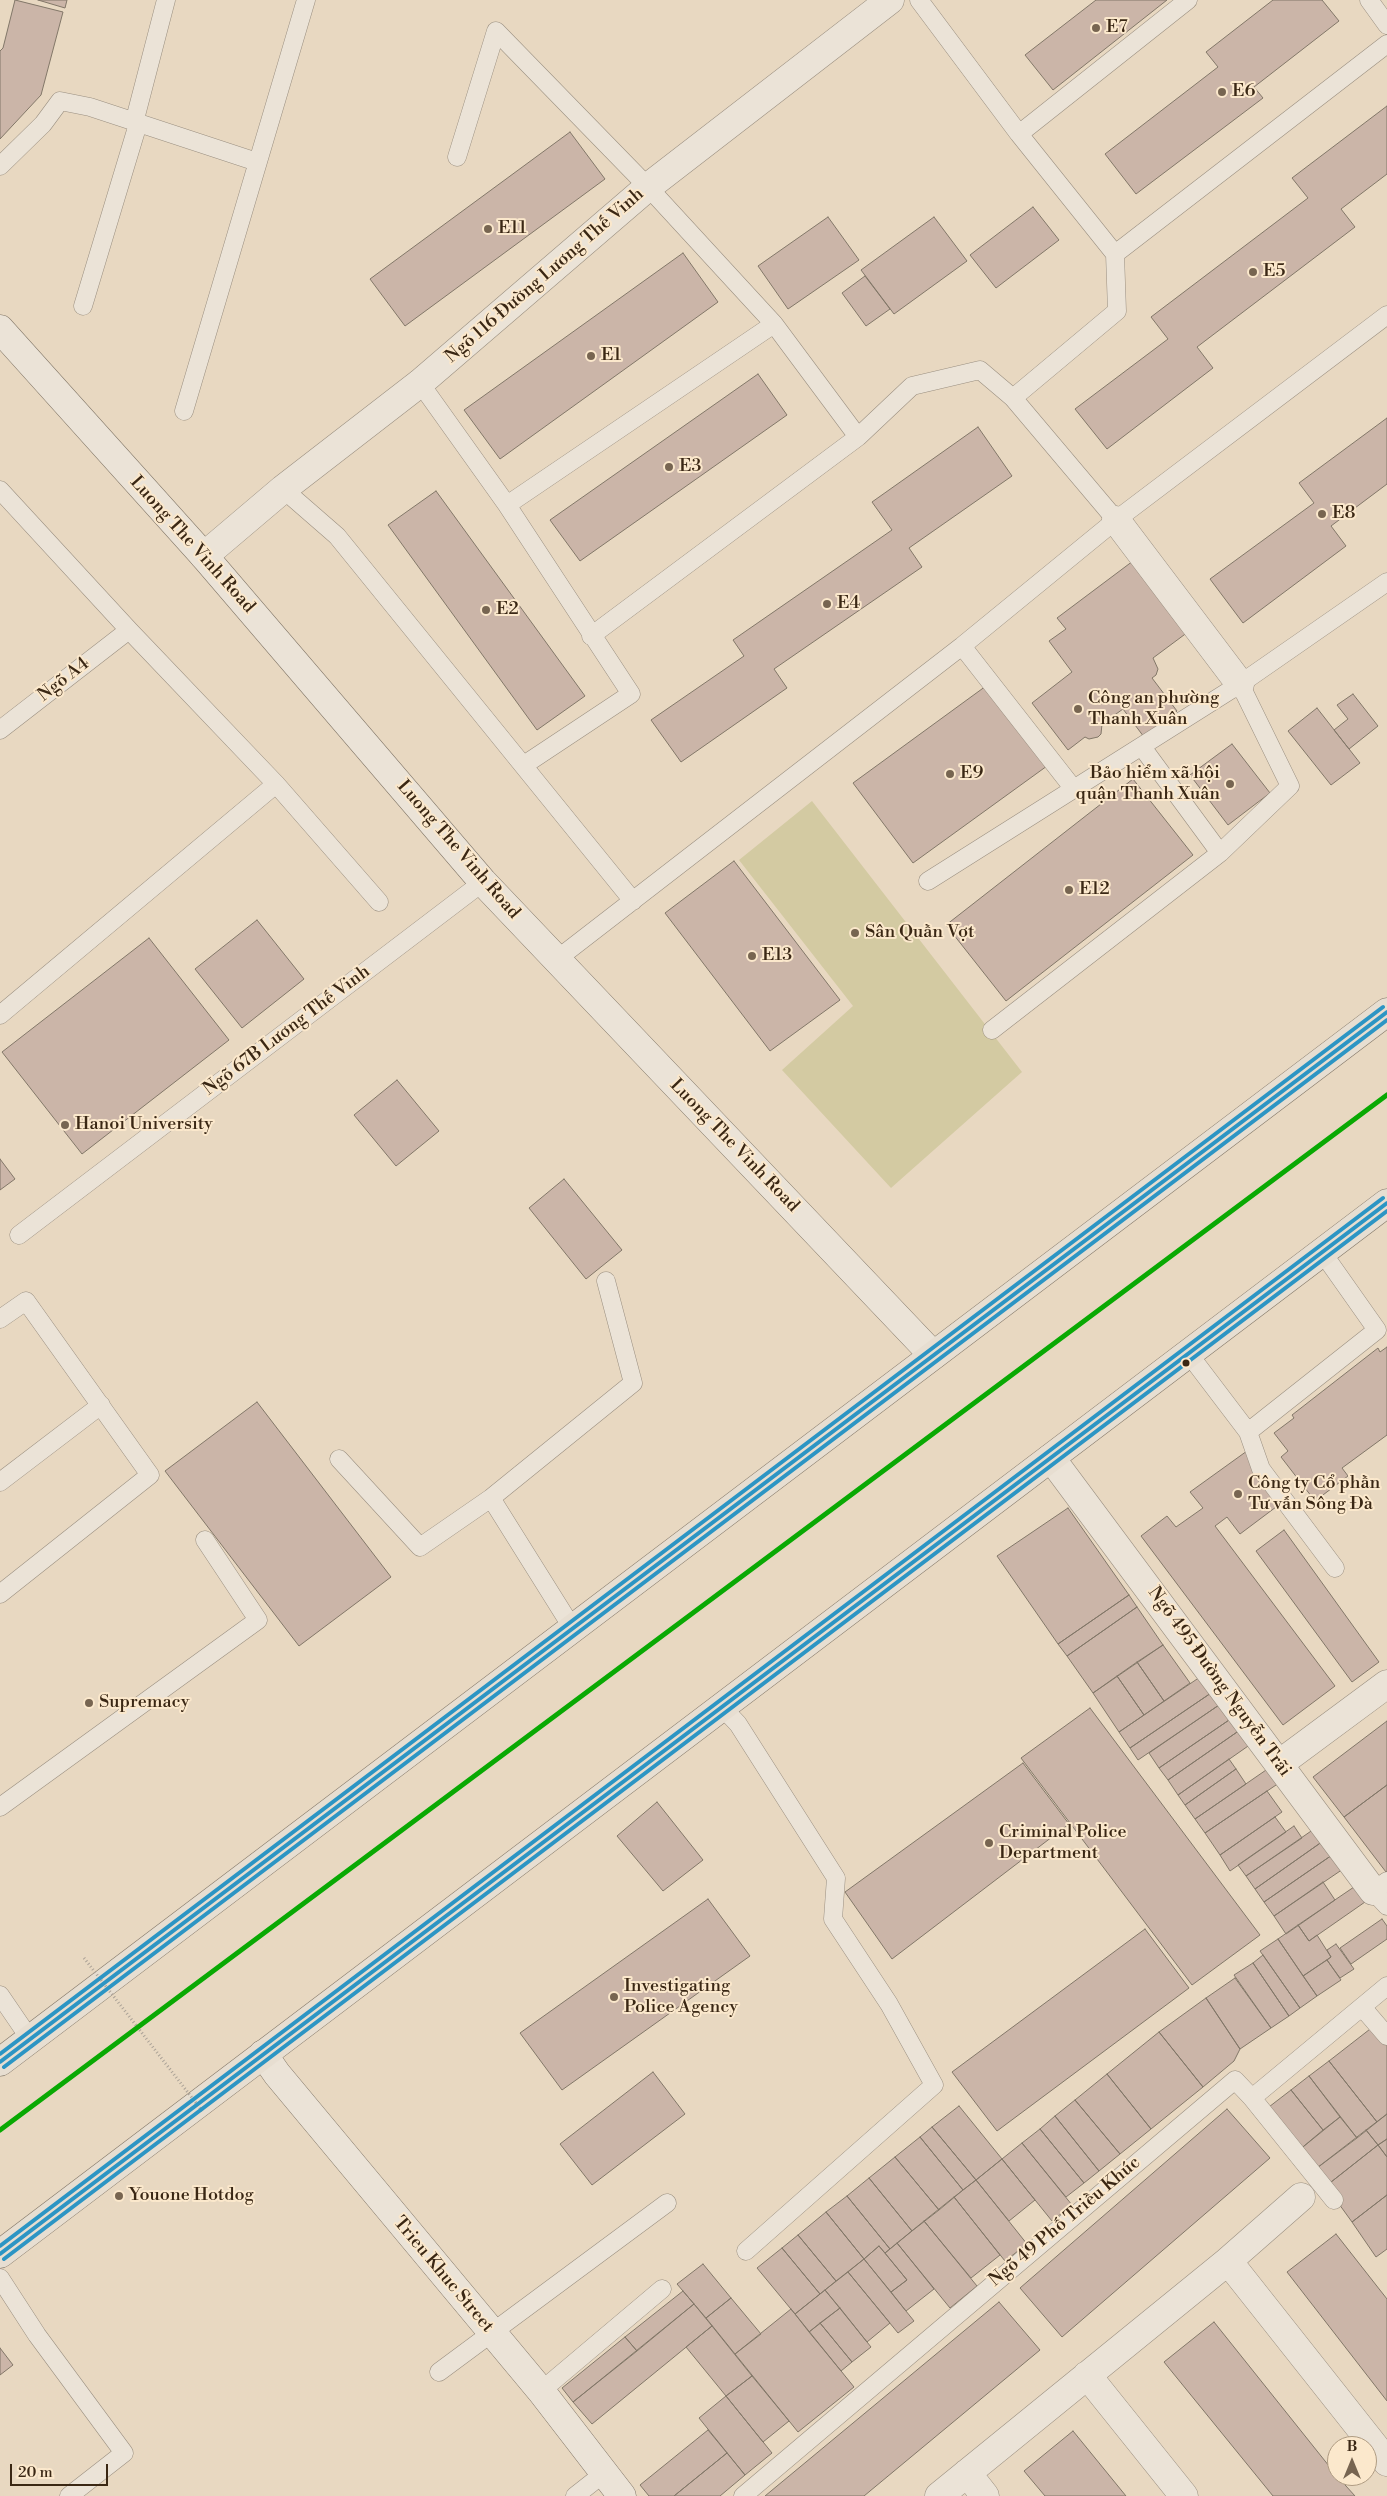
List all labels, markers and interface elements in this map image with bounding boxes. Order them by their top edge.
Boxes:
place label: E7 [1106,17,1128,39]
marker: E7 [1090,22,1102,34]
place label: E6 [1232,81,1255,103]
marker: E6 [1216,86,1228,98]
street label: Ngõ 116 Đường Lương Thế Vinh [441,184,649,368]
place label: E11 [498,218,527,240]
marker: E11 [482,223,494,235]
place label: E5 [1263,261,1285,283]
marker: E5 [1247,266,1259,278]
place label: E1 [601,345,621,367]
marker: E1 [585,350,597,362]
place label: E3 [679,456,701,478]
marker: E3 [663,461,675,473]
street label: Luong The Vinh Road [125,472,259,618]
place label: E8 [1332,503,1355,525]
marker: E8 [1316,508,1328,520]
place label: E4 [837,593,860,615]
marker: E4 [821,598,833,610]
place label: E2 [496,599,519,621]
marker: E2 [480,604,492,616]
street label: Ngõ A4 [34,653,94,707]
place label: Công an phường Thanh Xuân [1088,688,1219,731]
marker: Công an phường Thanh Xuân [1072,703,1084,715]
place label: E9 [960,763,983,785]
place label: Bảo hiểm xã hội quận Thanh Xuân [1076,763,1220,806]
marker: E9 [944,768,956,780]
street label: Luong The Vinh Road [392,776,524,924]
marker: Bảo hiểm xã hội quận Thanh Xuân [1224,778,1236,790]
place label: E12 [1079,879,1110,901]
marker: E12 [1063,884,1075,896]
place label: Sân Quần Vợt [865,922,974,944]
marker: Sân Quần Vợt [849,927,861,939]
place label: E13 [762,945,792,967]
marker: E13 [746,950,758,962]
street label: Ngõ 67B Lương Thế Vinh [199,961,375,1101]
street label: Luong The Vinh Road [665,1075,803,1217]
place label: Hanoi University [75,1114,213,1136]
marker: Hanoi University [59,1119,71,1131]
unlabelled marker [1181,1358,1191,1368]
place label: Công ty Cổ phần Tư vấn Sông Đà [1248,1473,1380,1516]
marker: Công ty Cổ phần Tư vấn Sông Đà [1232,1488,1244,1500]
street label: Ngõ 495 Đường Nguyễn Trãi [1143,1583,1295,1781]
place label: Supremacy [99,1692,189,1714]
marker: Supremacy [83,1697,95,1709]
place label: Criminal Police Department [999,1822,1127,1865]
marker: Criminal Police Department [983,1837,995,1849]
place label: Investigating Police Agency [624,1976,738,2018]
marker: Investigating Police Agency [608,1991,620,2003]
street label: Ngõ 49 Phố Triều Khúc [985,2152,1145,2292]
place label: Youone Hotdog [129,2185,254,2207]
marker: Youone Hotdog [113,2190,125,2202]
street label: Trieu Khuc Street [388,2213,498,2337]
north arrow [1327,2436,1377,2486]
text: B [1347,2438,1357,2456]
scale bar [12,2454,110,2486]
text: 20 m [18,2463,53,2482]

